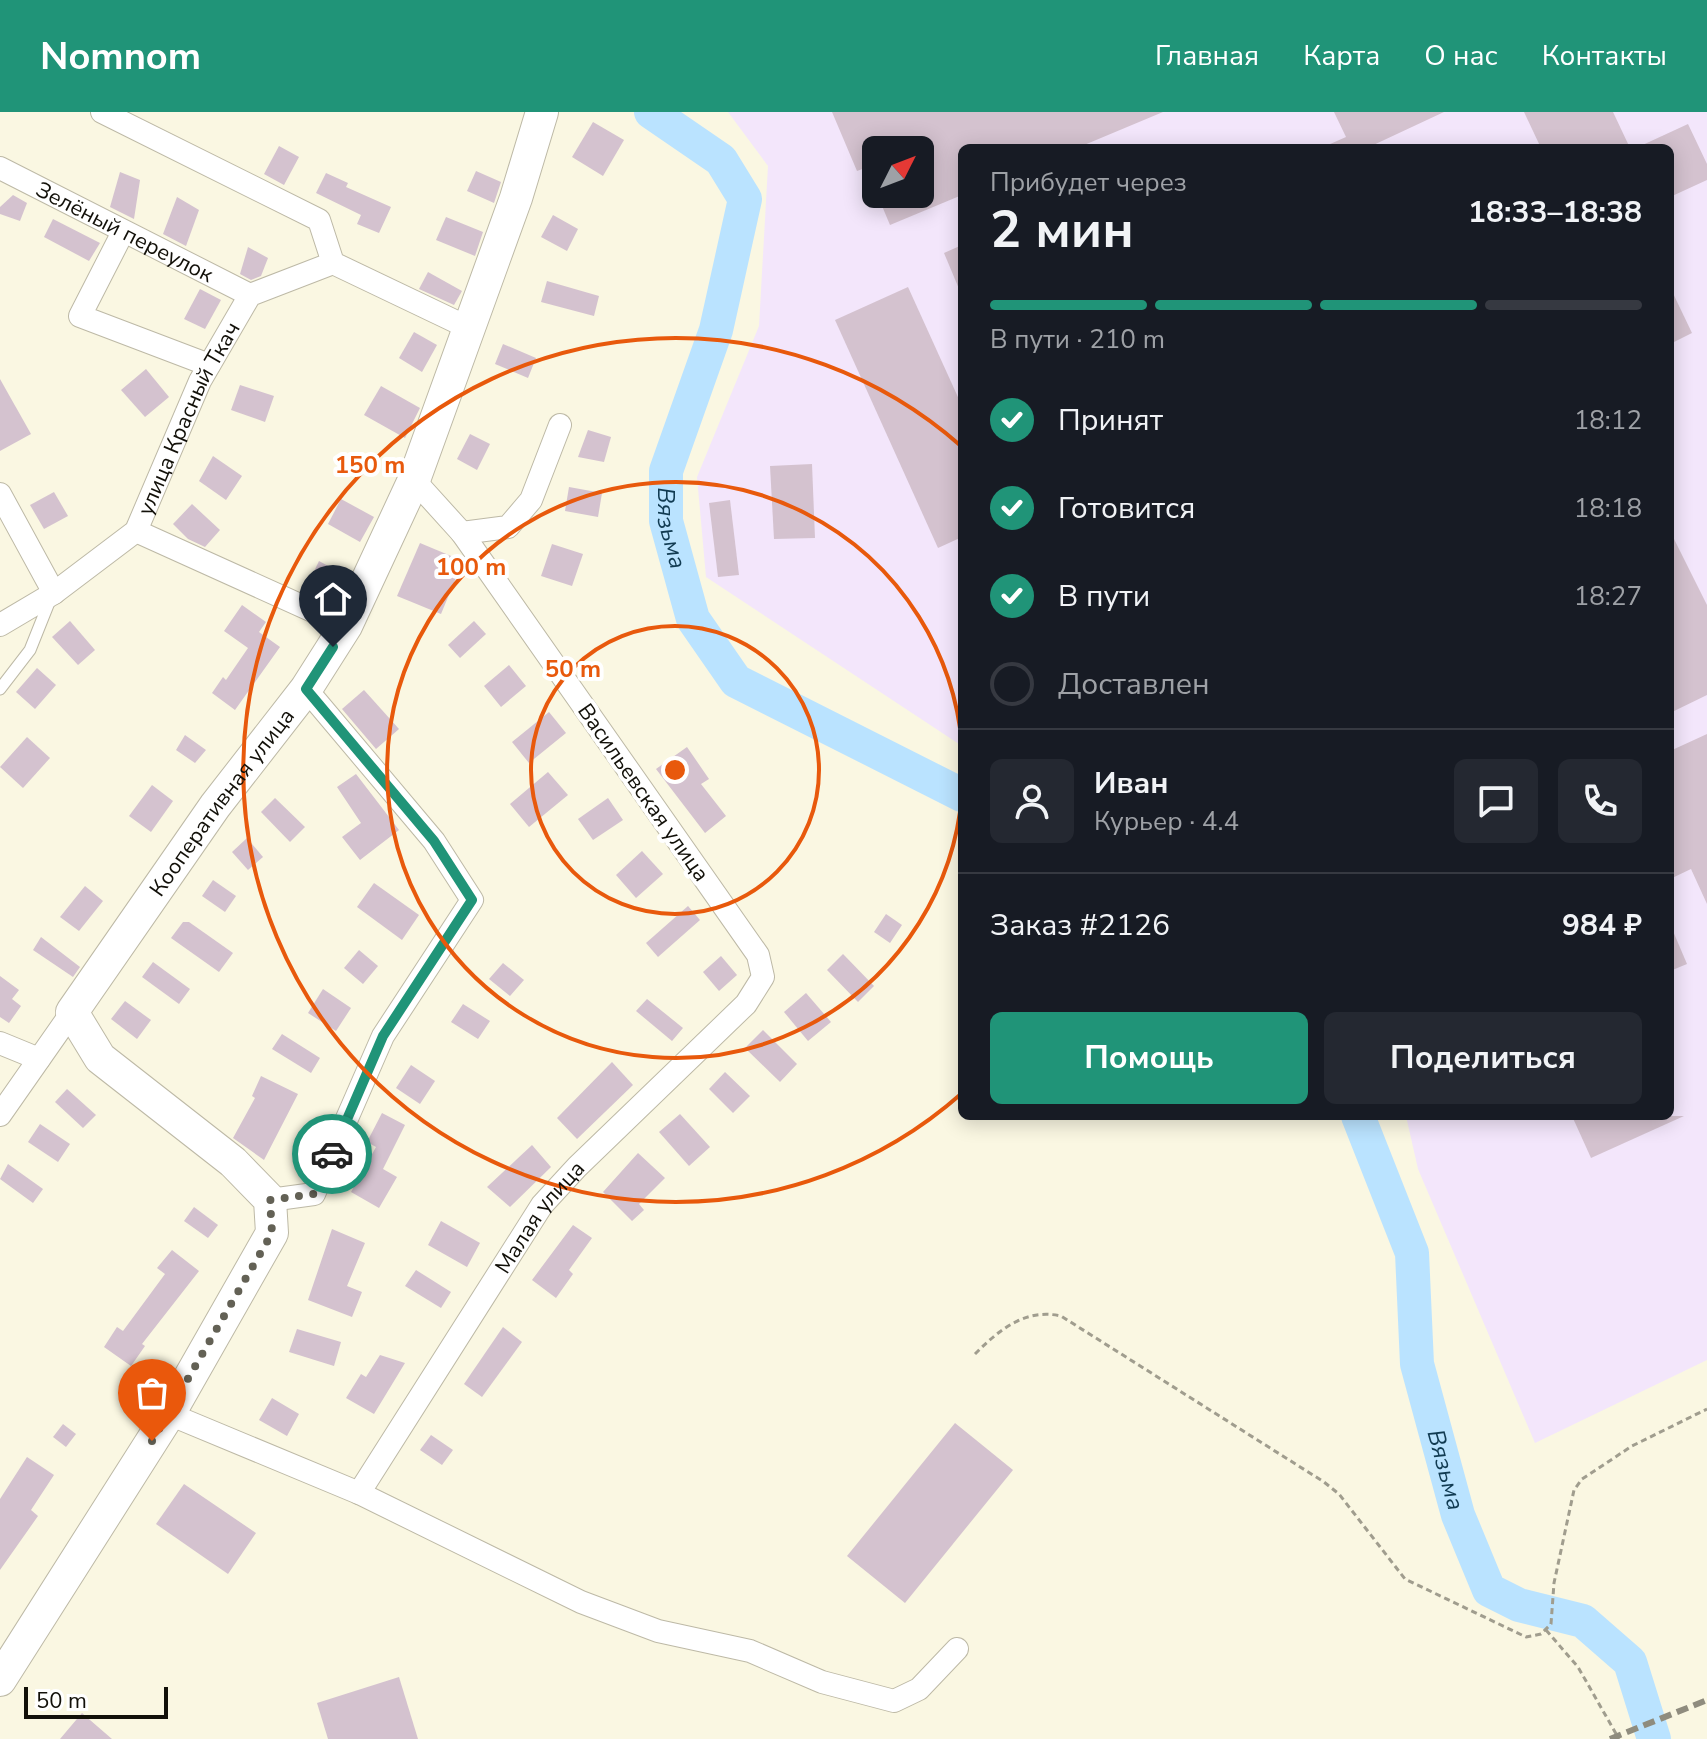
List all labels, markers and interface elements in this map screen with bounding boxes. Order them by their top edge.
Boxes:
text: Nomnom [40,31,201,82]
text: Главная [1155,37,1259,75]
text: Карта [1303,37,1380,75]
text: О нас [1424,37,1498,75]
text: Контакты [1542,37,1667,75]
north arrow [862,136,934,208]
map controls [862,136,934,208]
text: Прибудет через [990,165,1187,200]
street label: Зелёный переулок [31,175,219,290]
text: 18:33–18:38 [1468,192,1642,233]
text: 2 мин [990,194,1134,265]
street label: улица Красный Ткач [131,316,247,520]
text: В пути · 210 m [990,322,1165,357]
icon: check [990,398,1034,442]
text: Принят [1058,400,1163,441]
text: 18:12 [1574,403,1642,438]
text: 150 m [335,449,405,481]
icon: check [990,486,1034,530]
water label: Вязьма [649,487,694,572]
text: Готовится [1058,488,1195,529]
text: 18:18 [1574,491,1642,526]
text: 100 m [436,551,506,583]
pin [299,565,367,647]
icon: check [990,574,1034,618]
text: В пути [1058,576,1150,617]
icon: home [311,577,355,621]
text: 18:27 [1574,579,1642,614]
text: 50 m [545,653,601,685]
text: Доставлен [1058,664,1210,705]
street label: Васильевская улица [570,698,716,888]
street label: Кооперативная улица [143,702,302,903]
centre of rings [661,756,689,784]
button: person [990,759,1074,843]
button: chat [1454,759,1538,843]
button: phone [1558,759,1642,843]
text: Иван [1094,763,1169,804]
text: Курьер · 4.4 [1094,804,1239,839]
text: Заказ #2126 [990,905,1170,946]
text: 984 ₽ [1562,905,1642,946]
button: Помощь [990,1012,1308,1104]
button: Поделиться [1324,1012,1642,1104]
courier [292,1114,372,1194]
icon: car [310,1132,354,1176]
street label: Малая улица [488,1154,592,1280]
pin [118,1359,186,1441]
icon: bag [130,1371,174,1415]
water label: Вязьма [1419,1426,1472,1514]
scale bar [24,1683,168,1719]
text: 50 m [36,1686,87,1716]

